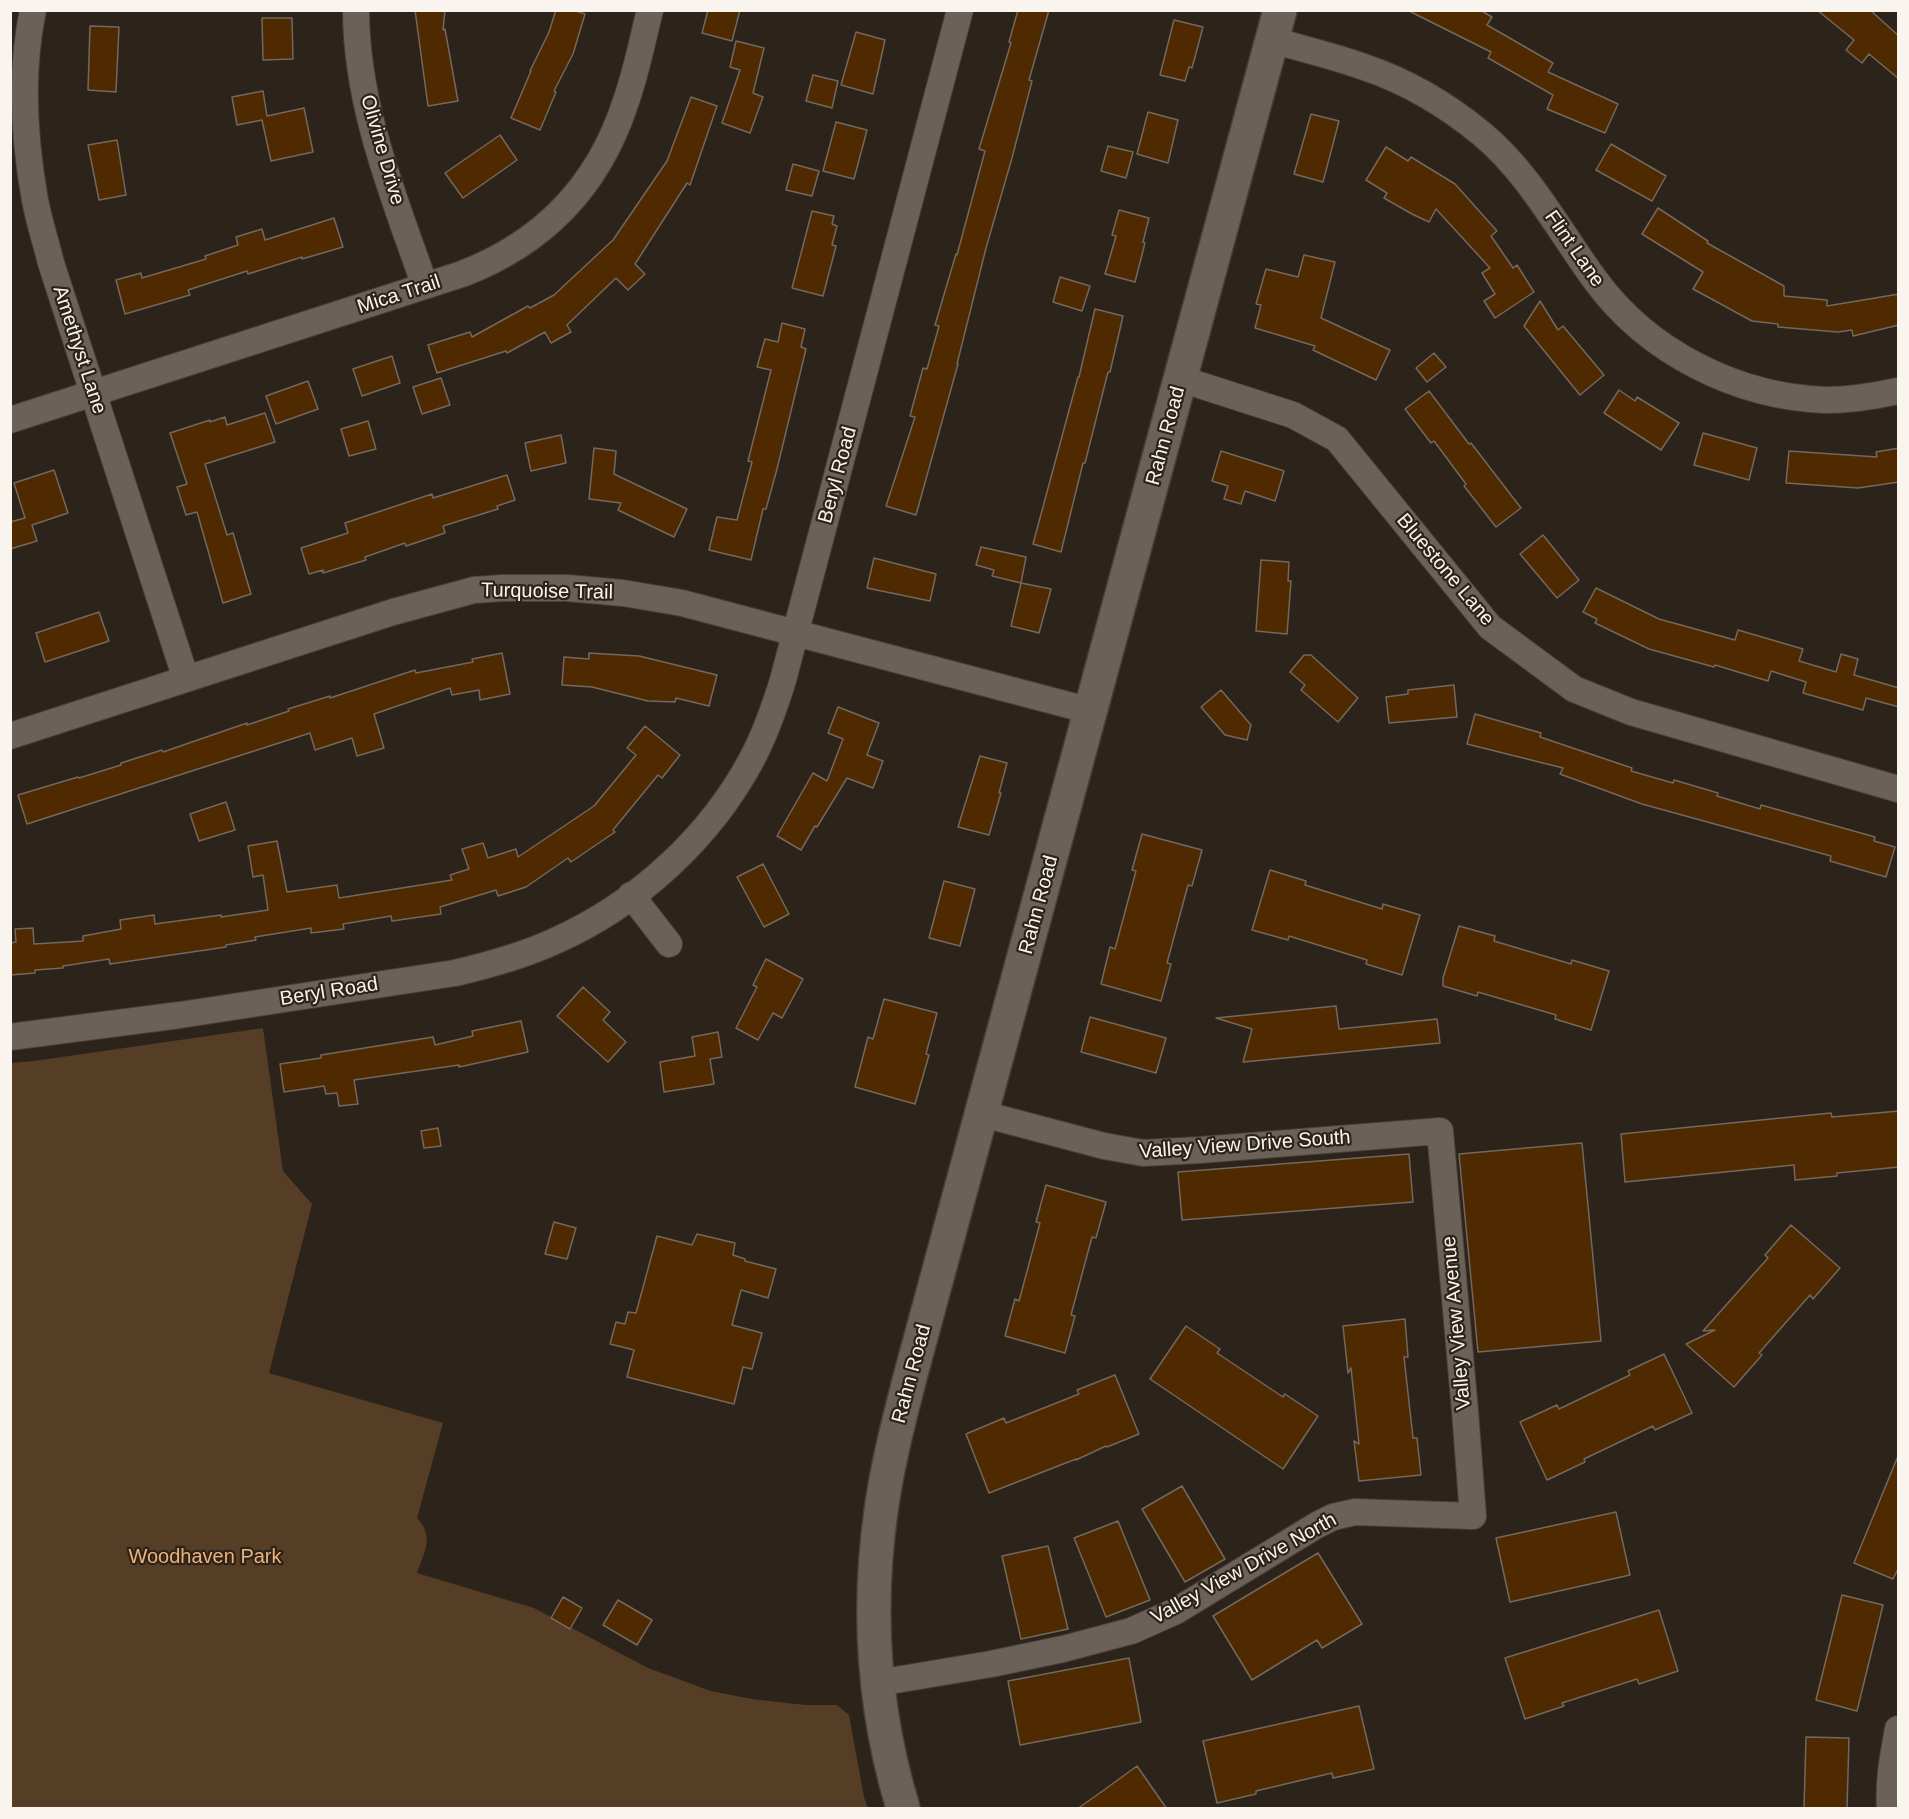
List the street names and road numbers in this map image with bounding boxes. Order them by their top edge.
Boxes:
street label: Olivine Drive [355,92,409,208]
street label: Flint Lane [1539,206,1609,292]
street label: Mica Trail [354,270,444,320]
street label: Amethyst Lane [47,283,111,417]
street label: Rahn Road [1141,384,1191,488]
street label: Beryl Road [814,424,862,526]
street label: Bluestone Lane [1391,509,1499,631]
street label: Turquoise Trail [481,579,613,605]
street label: Rahn Road [1014,853,1064,957]
street label: Beryl Road [278,972,380,1012]
street label: Valley View Drive South [1139,1126,1351,1164]
street label: Valley View Avenue [1437,1235,1477,1411]
street label: Rahn Road [887,1322,937,1426]
street label: Valley View Drive North [1147,1508,1341,1630]

